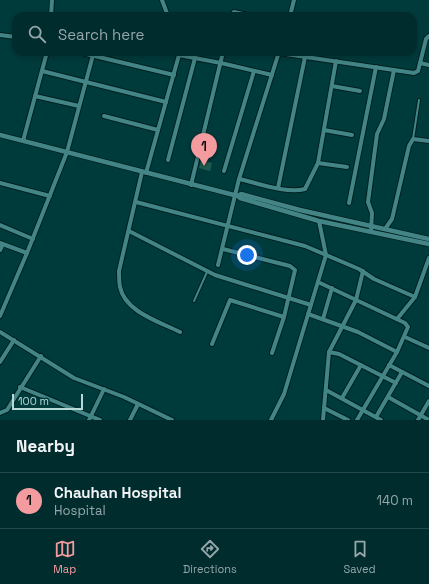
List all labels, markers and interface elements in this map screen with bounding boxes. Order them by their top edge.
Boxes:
search box [12,12,417,56]
icon: search [26,23,48,45]
text: Search here [58,25,144,44]
pin: 1 [191,133,217,166]
your location [237,245,257,265]
scale bar [12,392,83,411]
text: 100 m [18,394,49,408]
text: Nearby [16,435,75,457]
text: Chauhan Hospital [54,483,182,502]
text: 1 [26,492,32,509]
text: 140 m [377,492,413,509]
text: Hospital [54,502,106,519]
tab: Map [53,538,76,576]
tab: Directions [183,538,237,576]
tab: Saved [344,538,376,576]

